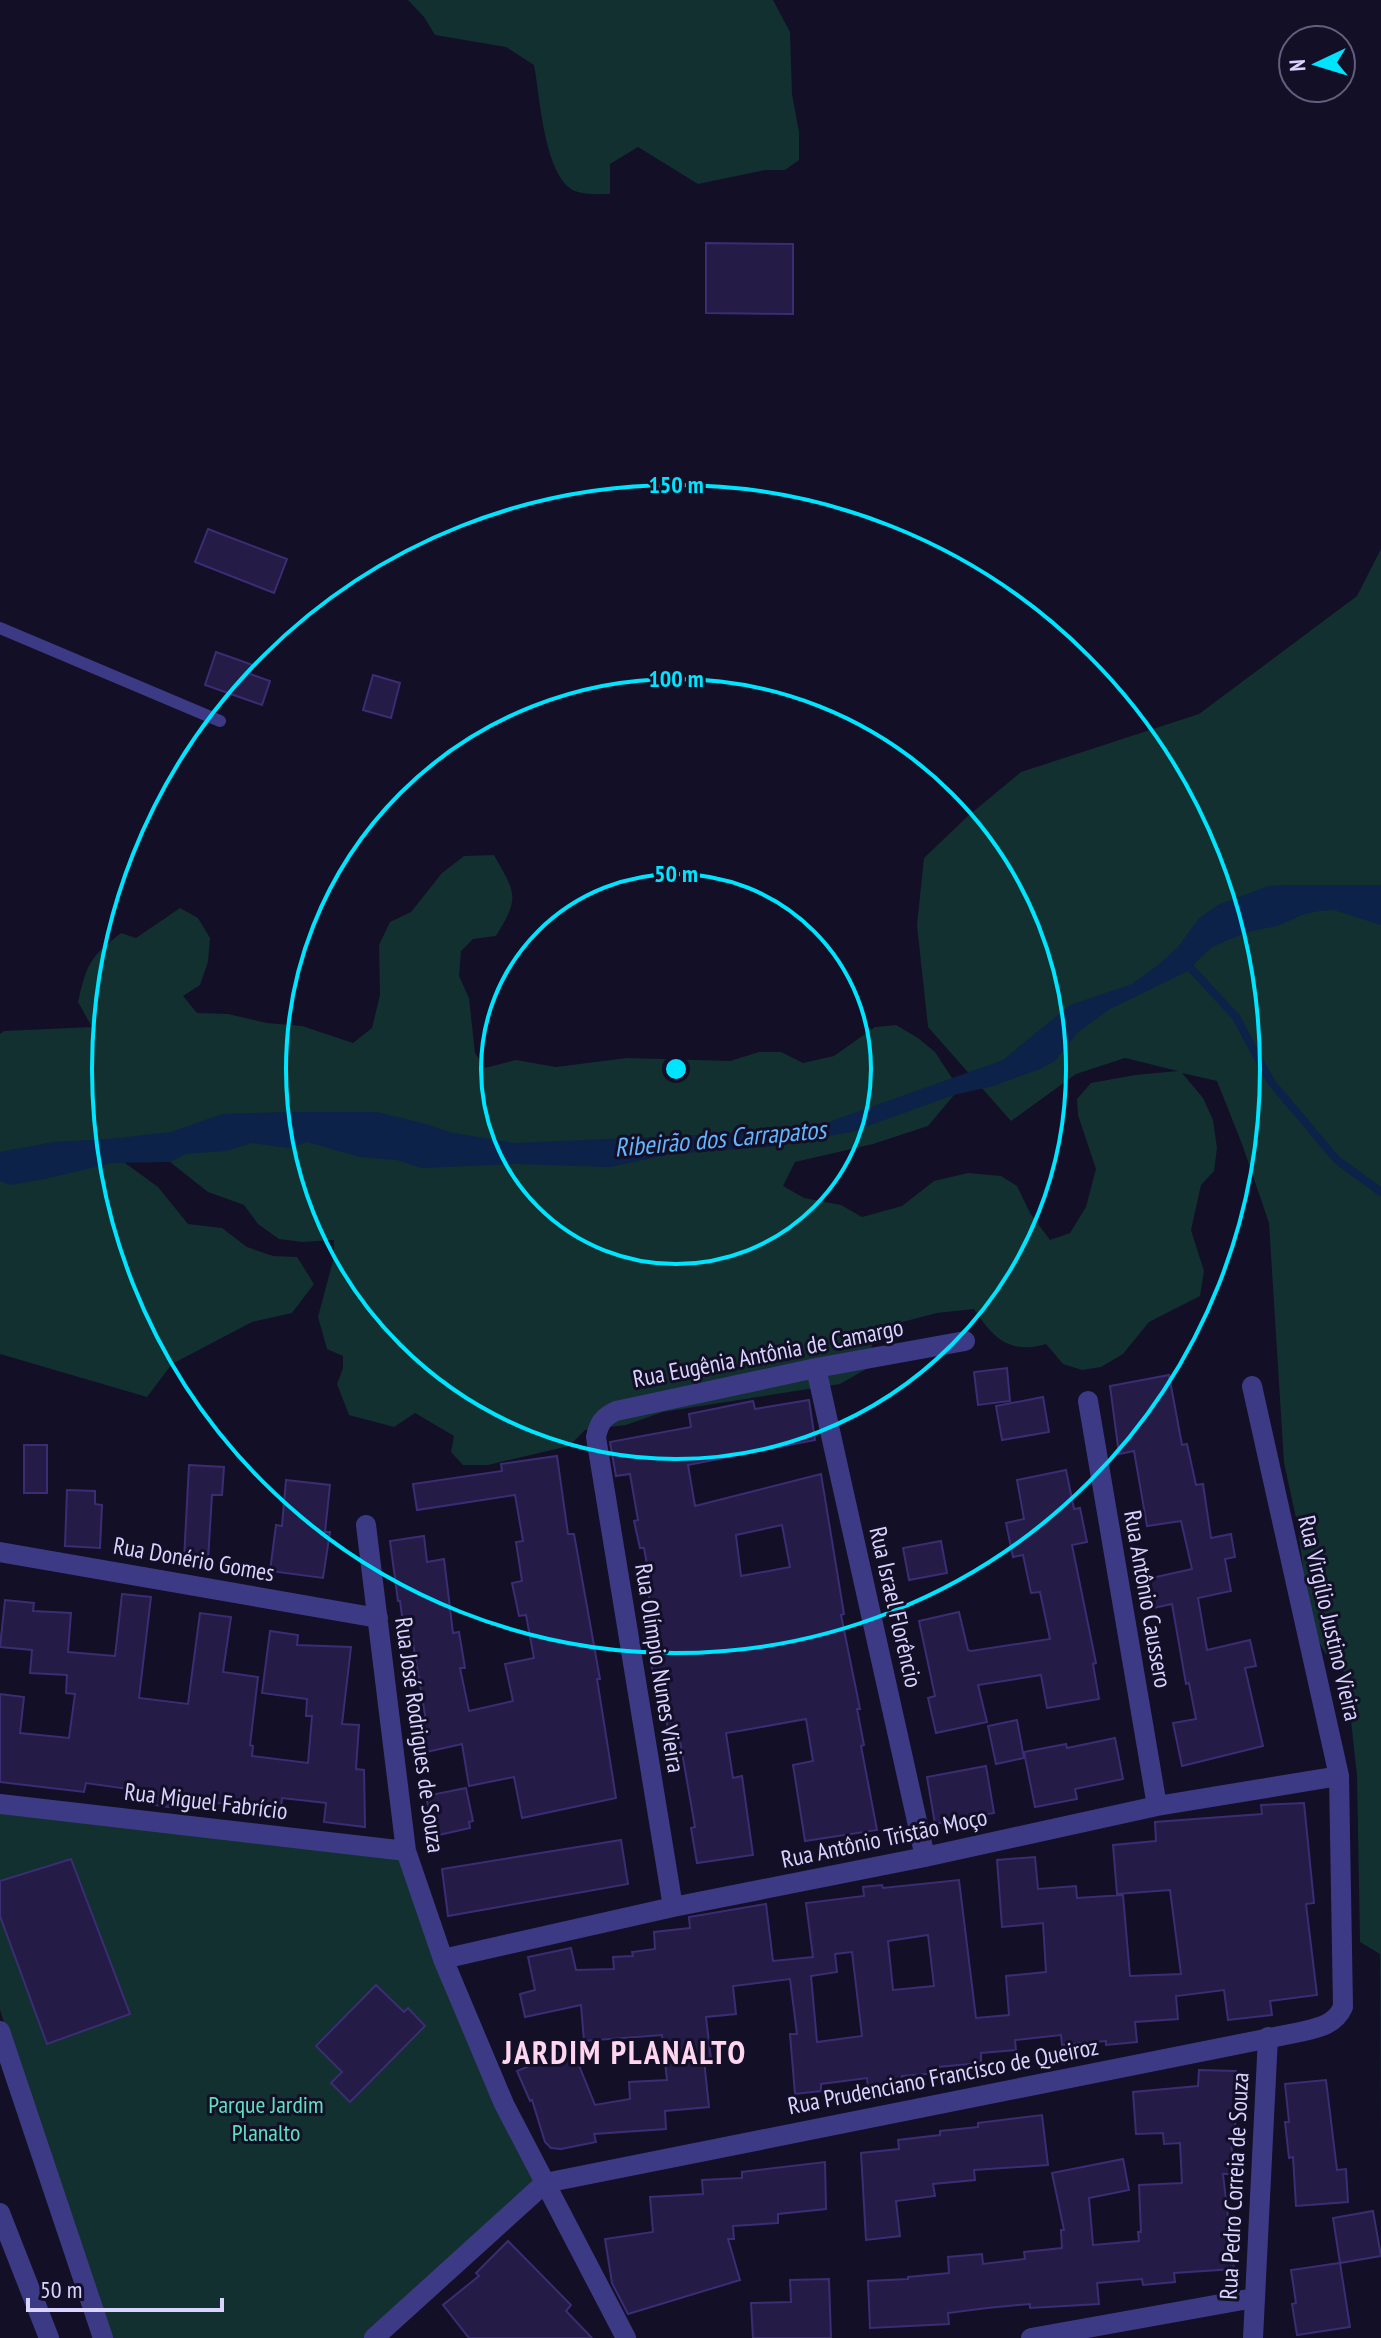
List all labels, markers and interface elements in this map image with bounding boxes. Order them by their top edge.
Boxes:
north arrow [1277,24,1357,104]
text: N [1283,58,1311,72]
text: 150 m [648,469,704,500]
text: 100 m [648,663,704,694]
text: 50 m [654,858,698,889]
centre of rings [662,1055,690,1083]
water label: Ribeirão dos Carrapatos [613,1112,829,1164]
street label: Rua Eugênia Antônia de Camargo [630,1312,906,1394]
street label: Rua Antônio Caussero [1117,1508,1179,1690]
street label: Rua Virgílio Justino Vieira [1291,1512,1369,1724]
street label: Rua Israel Florêncio [862,1524,930,1690]
street label: Rua Donério Gomes [111,1530,277,1588]
street label: Rua Olímpio Nunes Vieira [628,1561,692,1775]
street label: Rua José Rodrigues de Souza [388,1615,452,1855]
street label: Rua Miguel Fabrício [123,1776,289,1826]
street label: Rua Antônio Tristão Moço [778,1801,990,1875]
district label: JARDIM PLANALTO [502,2031,747,2073]
street label: Rua Prudenciano Francisco de Queiroz [785,2031,1101,2121]
street label: Rua Pedro Correia de Souza [1213,2072,1255,2300]
park label: Parque Jardim Planalto [208,2089,324,2148]
scale bar [28,2262,222,2312]
text: 50 m [40,2274,82,2305]

